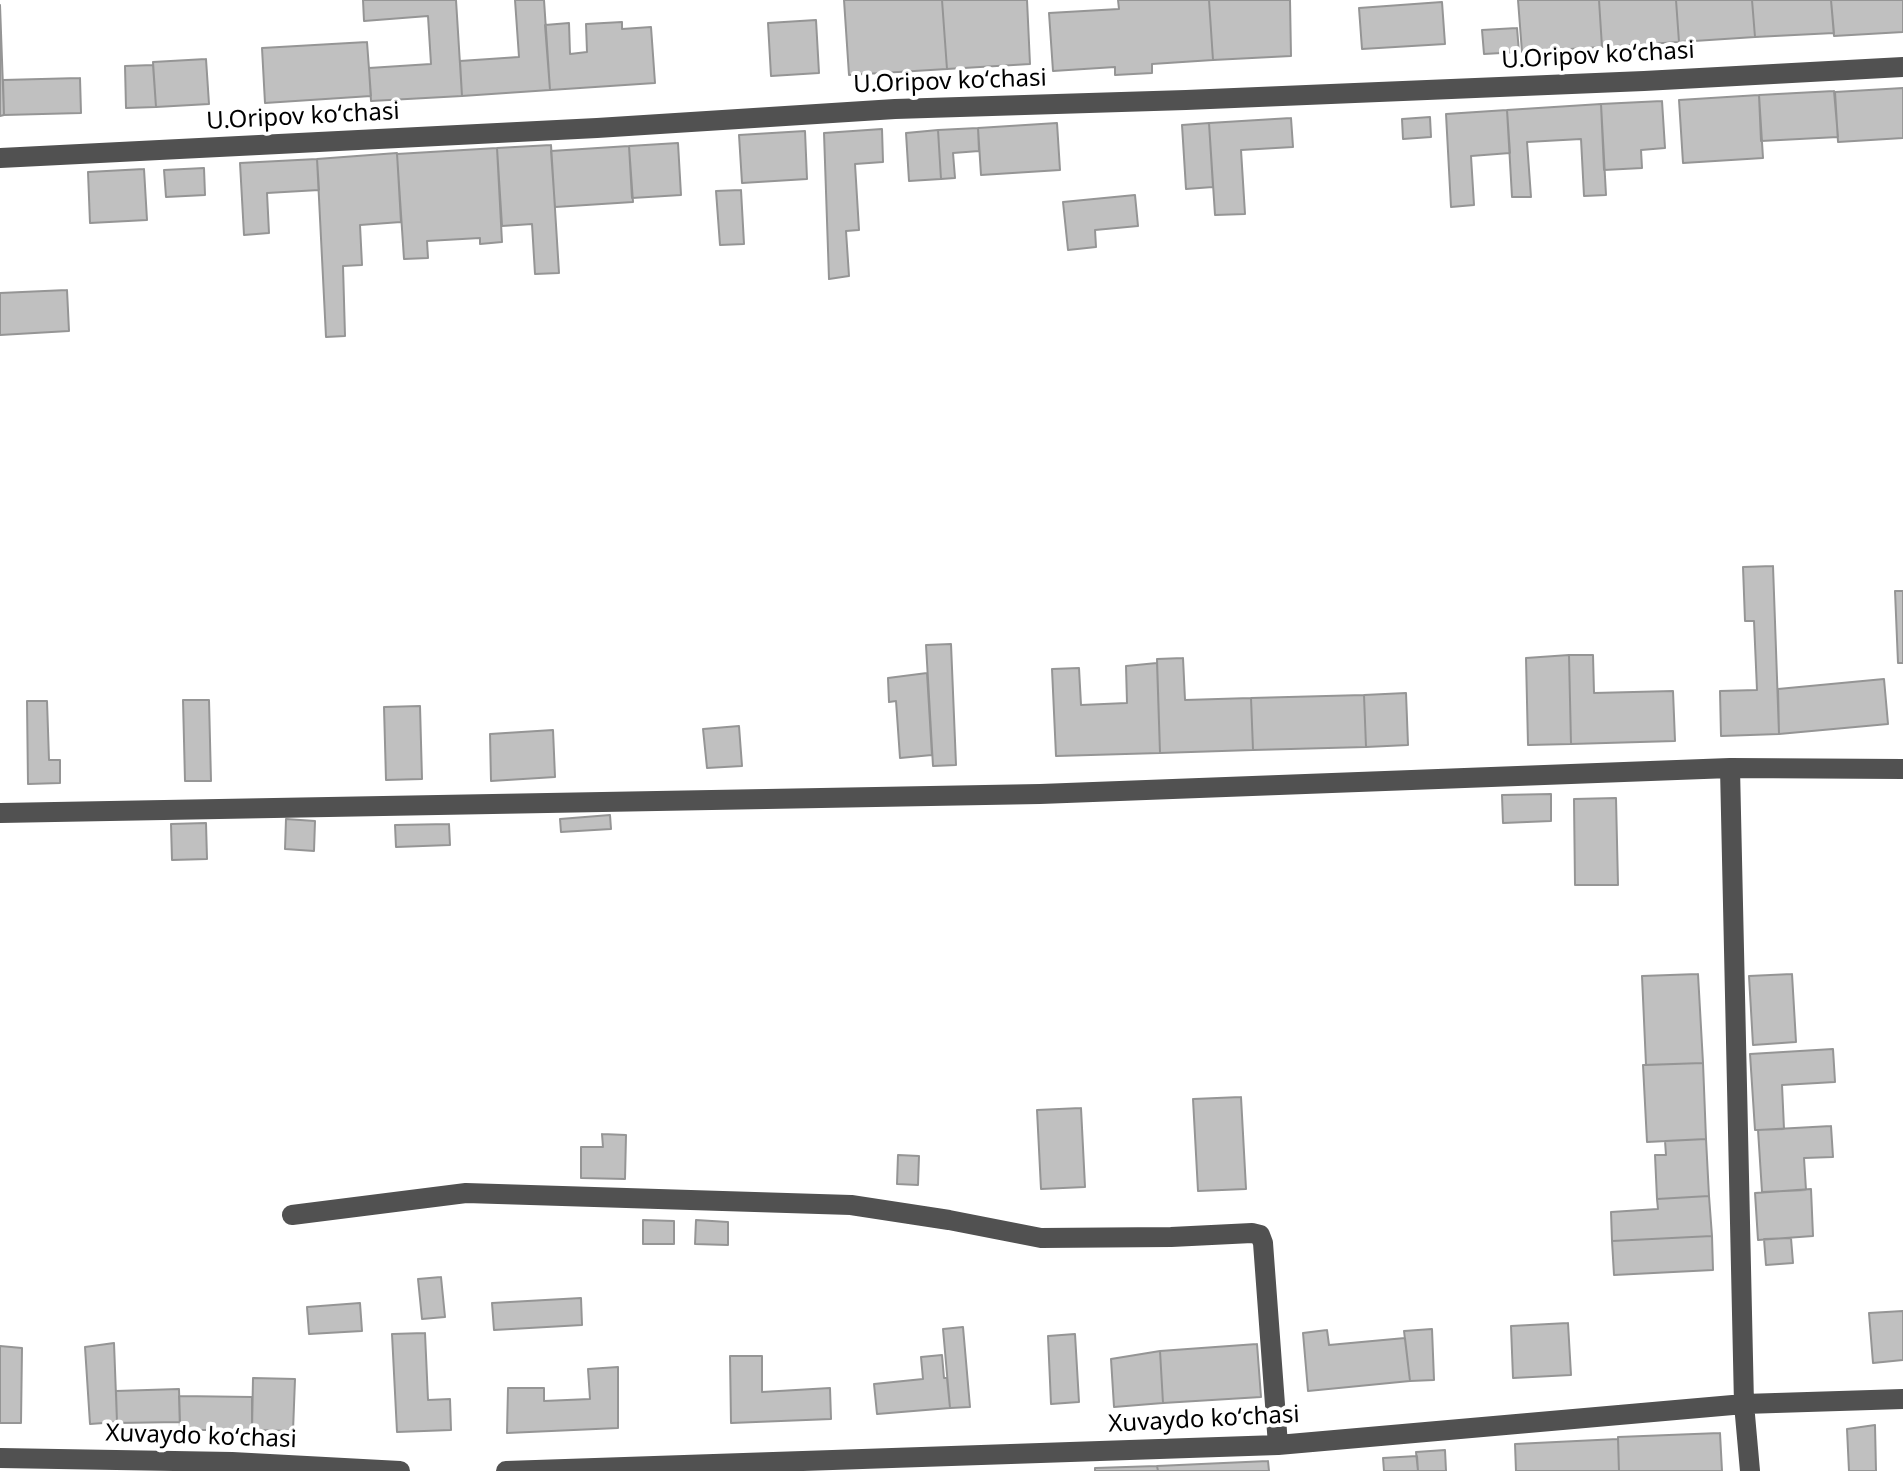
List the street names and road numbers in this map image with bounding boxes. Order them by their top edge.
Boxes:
street label: U.Oripov koʻchasi [1501,37,1695,75]
street label: U.Oripov koʻchasi [853,64,1047,100]
street label: U.Oripov koʻchasi [206,98,400,136]
street label: Xuvaydo koʻchasi [1108,1401,1300,1439]
street label: Xuvaydo koʻchasi [105,1419,297,1455]

